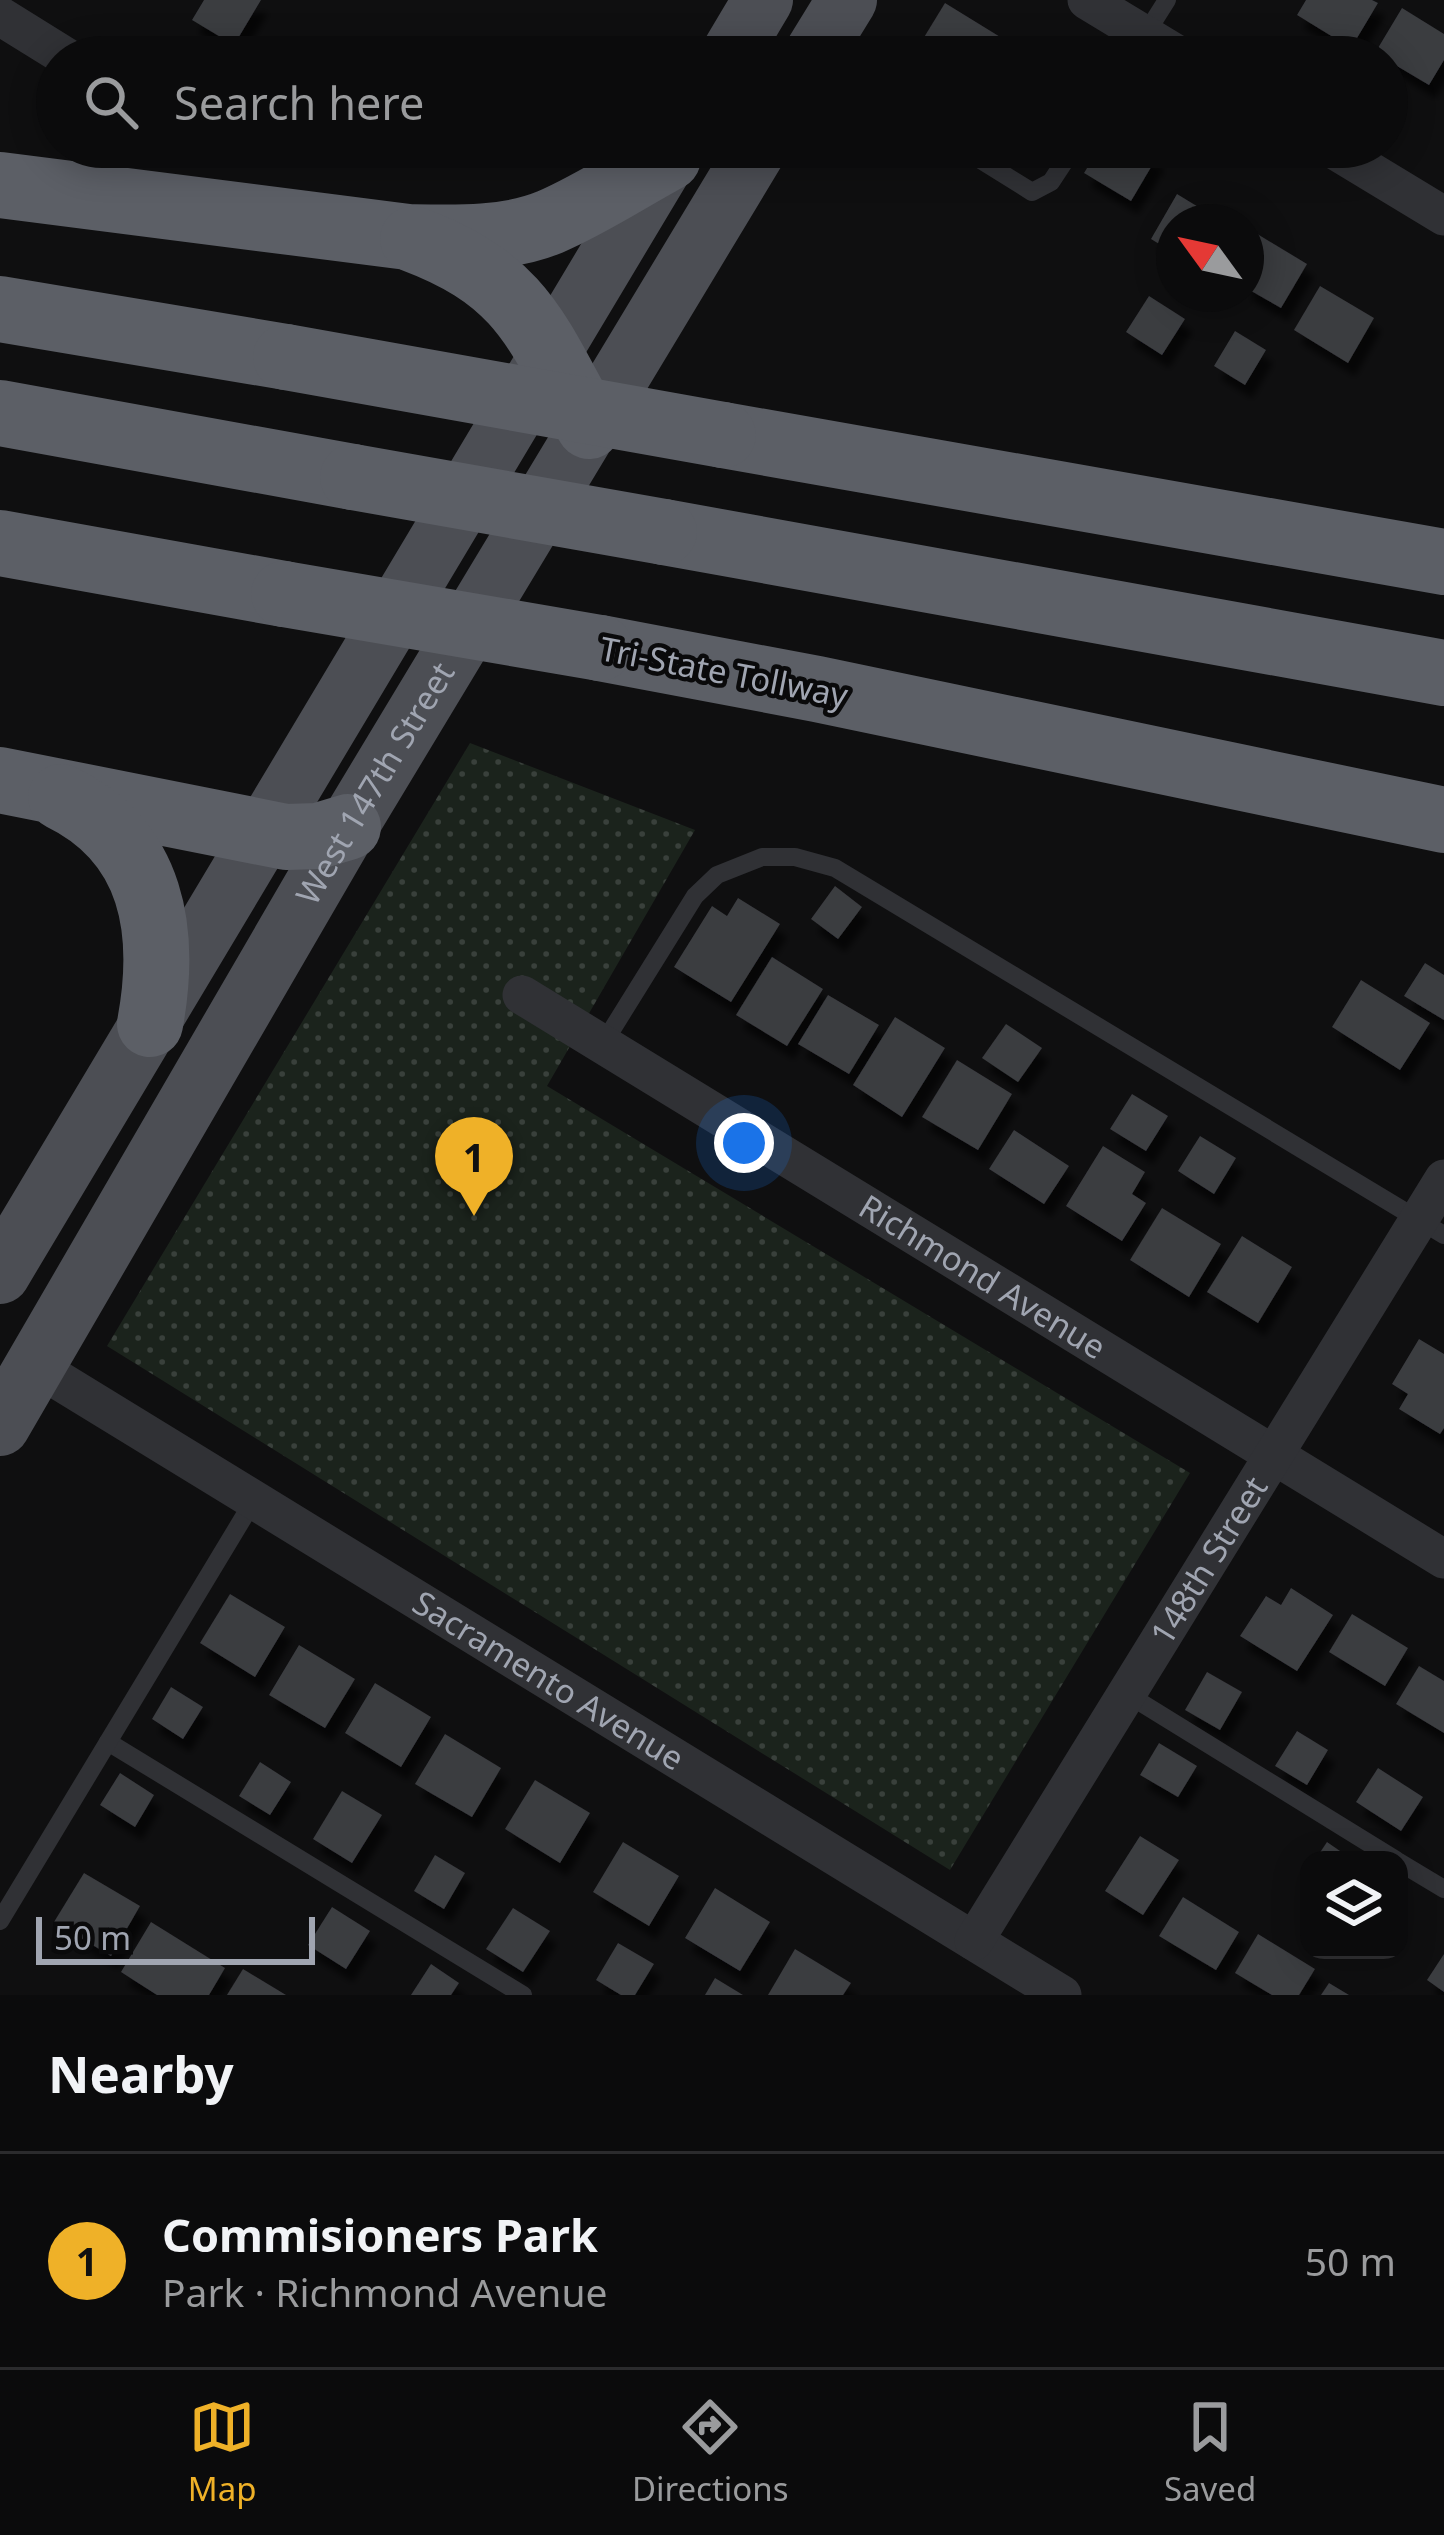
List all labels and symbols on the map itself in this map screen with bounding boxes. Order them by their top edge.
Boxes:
north arrow [1156,204,1264,312]
street label: Tri-State Tollway [596,625,852,718]
street label: West 147th Street [285,654,464,913]
your location [714,1113,774,1173]
pin: 1 [435,1117,513,1216]
street label: Richmond Avenue [851,1184,1115,1369]
street label: 148th Street [1139,1468,1277,1653]
street label: Sacramento Avenue [405,1580,693,1780]
scale bar [36,1911,315,1964]

